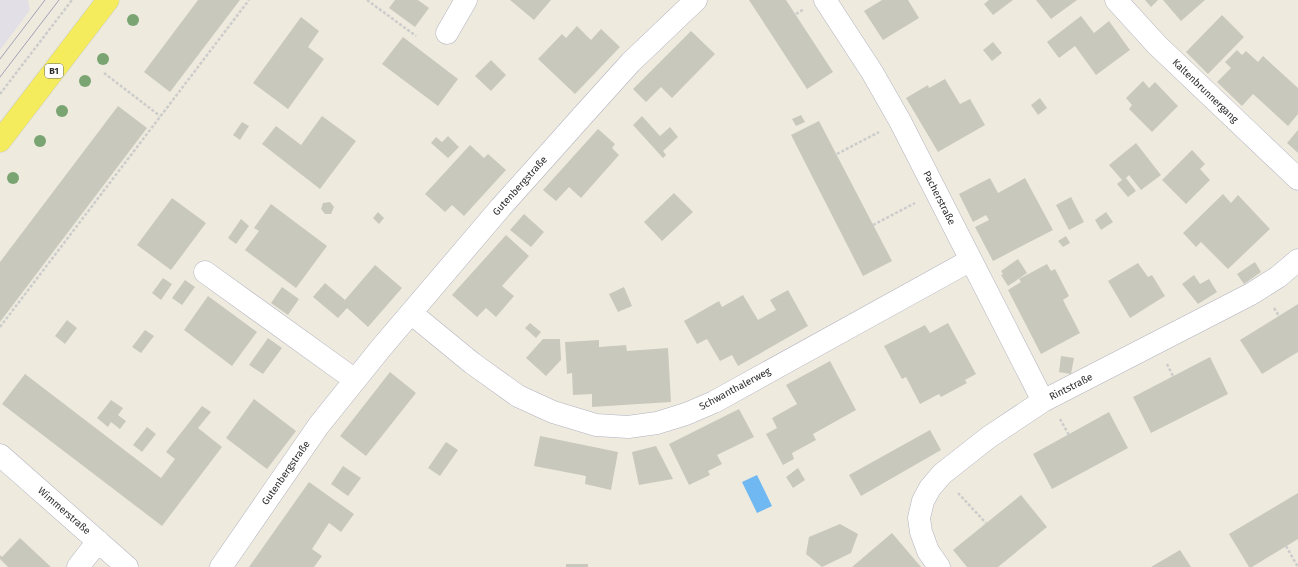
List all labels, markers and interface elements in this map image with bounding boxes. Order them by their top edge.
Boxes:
street label: Kaltenbrunnergang [1170,57,1241,126]
road number: B1 [45,64,63,78]
street label: Gutenbergstraße [490,154,550,218]
street label: Pacherstraße [920,169,958,227]
street label: Schwanthalerweg [697,365,774,413]
street label: Rintstraße [1047,371,1095,403]
street label: Gutenbergstraße [259,439,313,507]
street label: Wimmerstraße [35,485,93,537]

